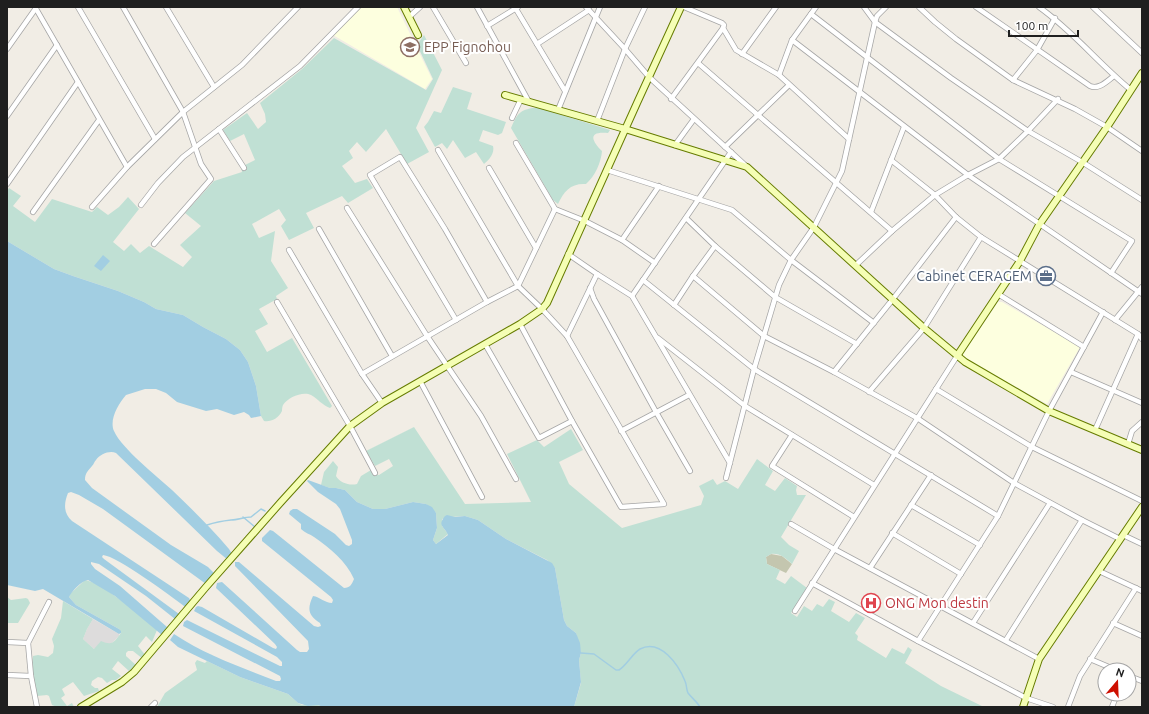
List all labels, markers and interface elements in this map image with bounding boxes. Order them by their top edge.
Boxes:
scale bar [1009,12,1078,38]
text: 100 m [1015,19,1048,32]
school or university icon: EPP Fignohou [399,36,421,58]
place label: EPP Fignohou [424,39,511,55]
office icon: Cabinet CERAGEM [1035,265,1057,287]
place label: Cabinet CERAGEM [916,268,1032,284]
hospital icon: ONG Mon destin [860,592,882,614]
place label: ONG Mon destin [885,595,989,611]
north arrow [1097,662,1137,702]
text: N [1114,666,1126,680]

